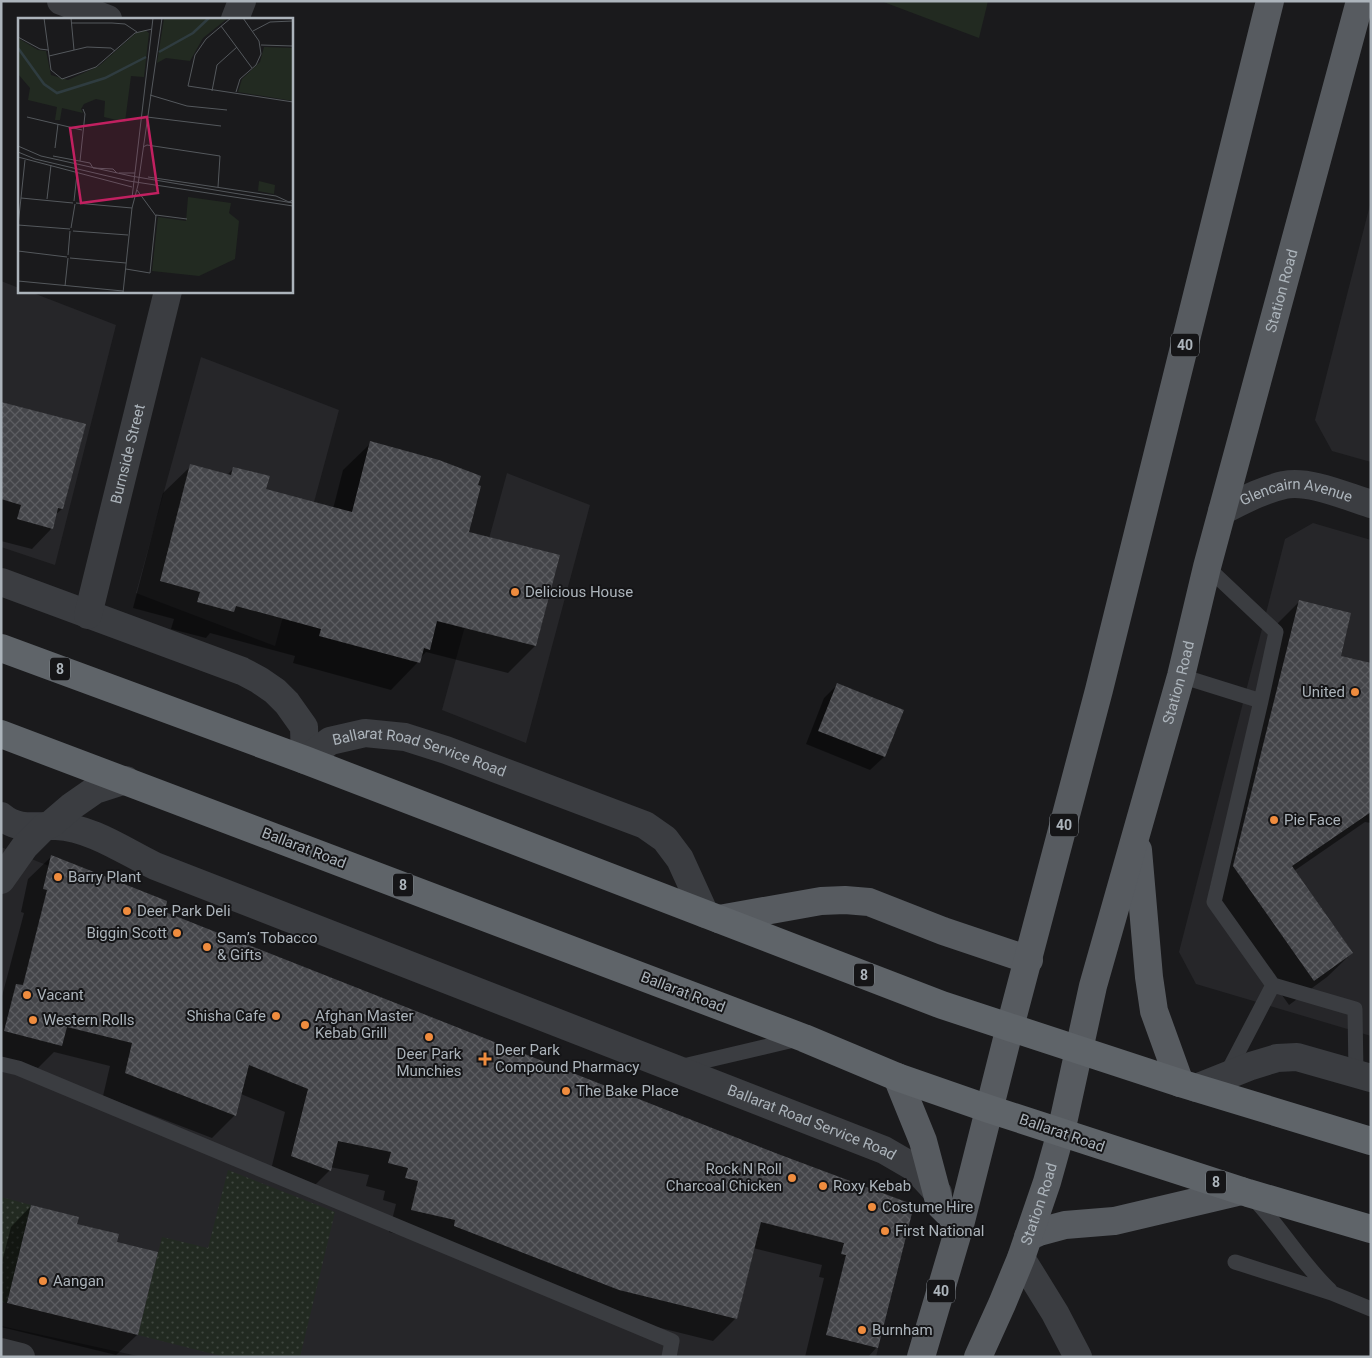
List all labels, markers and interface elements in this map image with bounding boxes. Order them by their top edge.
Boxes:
inset map [18,18,292,292]
street label: Station Road [1262,247,1302,335]
road number: 40 [1171,334,1199,356]
street label: Burnside Street [107,402,149,506]
street label: Glencairn Avenue [1237,475,1355,510]
place label: Delicious House [525,583,633,601]
marker: Delicious House [509,586,521,598]
street label: Station Road [1159,639,1198,726]
road number: 8 [50,658,70,681]
place label: United [1302,683,1345,701]
marker: United [1349,686,1361,698]
street label: Ballarat Road Service Road [331,724,509,781]
place label: Pie Face [1284,811,1341,829]
road number: 40 [1050,814,1078,836]
marker: Pie Face [1268,814,1280,826]
street label: Ballarat Road [259,824,349,872]
place label: Barry Plant [68,868,141,886]
marker: Barry Plant [52,871,64,883]
road number: 8 [393,874,413,896]
place label: Deer Park Deli [137,902,231,920]
marker: Deer Park Deli [121,905,133,917]
place label: Biggin Scott [86,924,167,942]
marker: Biggin Scott [171,927,183,939]
place label: Sam’s Tobacco & Gifts [217,929,318,964]
marker: Sam’s Tobacco & Gifts [201,941,213,953]
road number: 8 [854,964,874,986]
street label: Ballarat Road [638,968,728,1016]
place label: Vacant [37,986,84,1004]
marker: Vacant [21,989,33,1001]
place label: Shisha Cafe [186,1007,266,1025]
place label: Afghan Master Kebab Grill [315,1007,414,1042]
marker: Shisha Cafe [270,1010,282,1022]
place label: Western Rolls [43,1011,135,1029]
marker: Western Rolls [27,1014,39,1026]
marker: Afghan Master Kebab Grill [299,1019,311,1031]
marker: Deer Park Munchies [423,1031,435,1043]
place label: Deer Park Compound Pharmacy [495,1041,639,1076]
place label: Deer Park Munchies [396,1045,462,1080]
marker: Deer Park Compound Pharmacy [479,1053,491,1065]
street label: Ballarat Road Service Road [725,1081,899,1164]
place label: The Bake Place [576,1082,679,1100]
marker: The Bake Place [560,1085,572,1097]
street label: Ballarat Road [1017,1110,1107,1156]
place label: Rock N Roll Charcoal Chicken [666,1160,782,1195]
street label: Station Road [1017,1161,1061,1247]
road number: 8 [1206,1170,1226,1194]
marker: Rock N Roll Charcoal Chicken [786,1172,798,1184]
place label: Roxy Kebab [833,1177,911,1195]
marker: Roxy Kebab [817,1180,829,1192]
place label: Costume Hire [882,1198,973,1216]
marker: Costume Hire [866,1201,878,1213]
place label: First National [895,1222,984,1240]
marker: First National [879,1225,891,1237]
place label: Aangan [53,1272,104,1290]
marker: Aangan [37,1275,49,1287]
road number: 40 [927,1280,955,1302]
place label: Burnham [872,1321,933,1339]
marker: Burnham [856,1324,868,1336]

